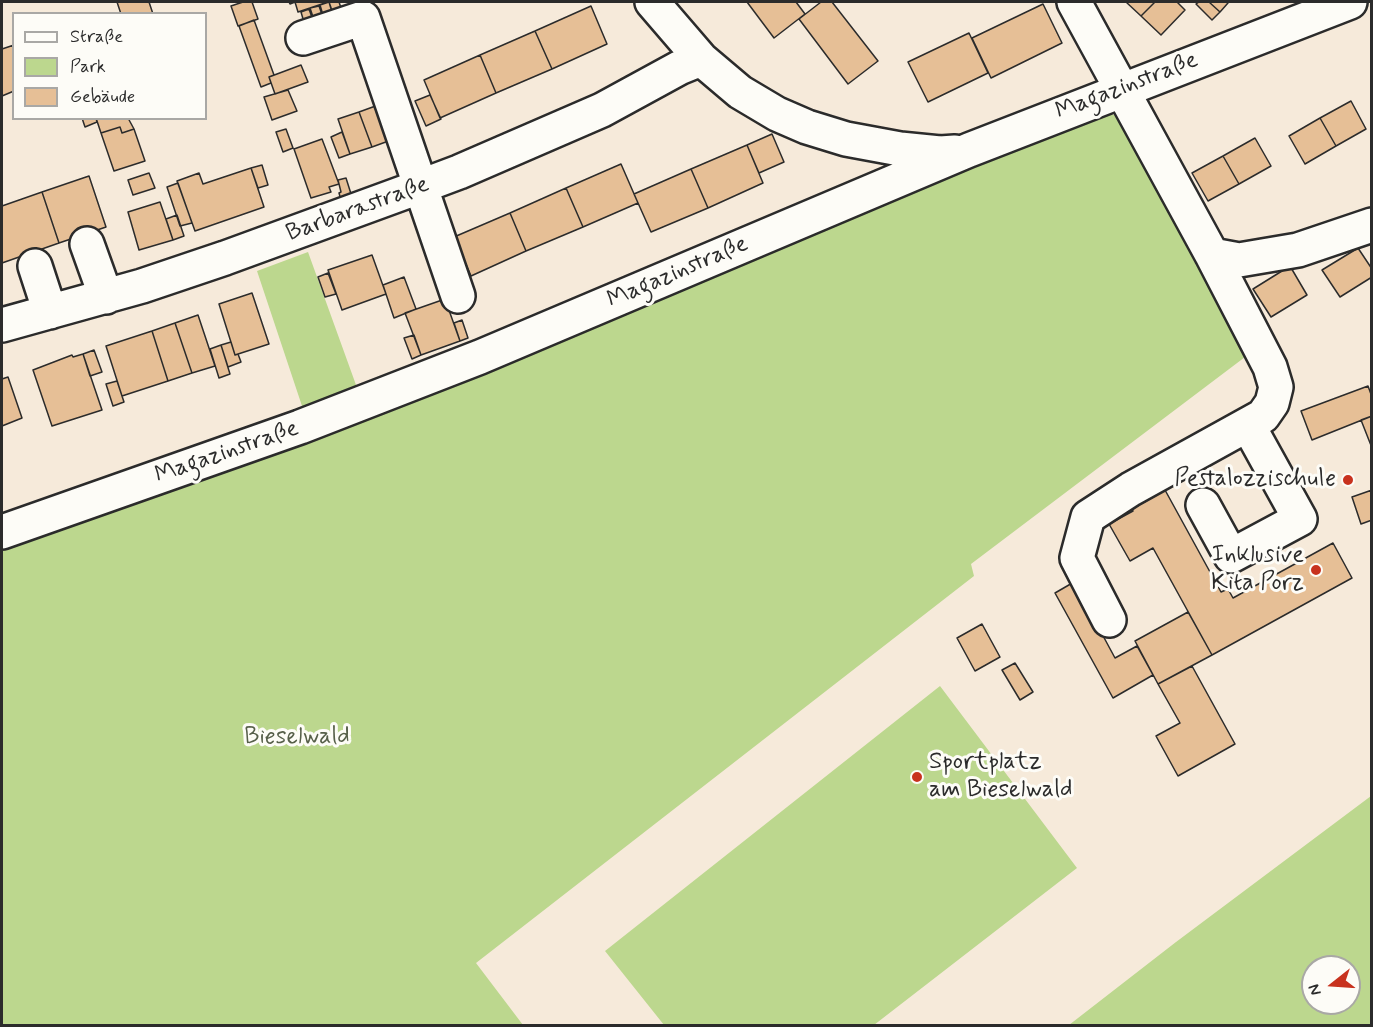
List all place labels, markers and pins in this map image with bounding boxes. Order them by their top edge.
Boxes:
place label: Pestalozzischule [1174,466,1336,494]
marker: Pestalozzischule [1341,473,1355,487]
place label: Inklusive Kita Porz [1211,542,1304,598]
marker: Inklusive Kita Porz [1309,563,1323,577]
place label: Sportplatz am Bieselwald [929,749,1072,805]
marker: Sportplatz am Bieselwald [910,770,924,784]

